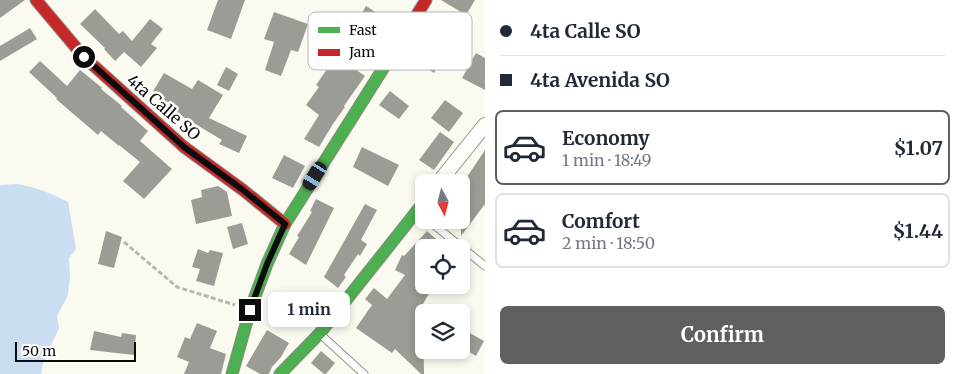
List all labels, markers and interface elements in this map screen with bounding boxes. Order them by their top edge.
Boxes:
legend [308,12,472,70]
text: 4ta Calle SO [530,19,641,43]
text: Fast [349,21,377,39]
text: Jam [348,43,375,61]
route start [73,46,95,68]
text: 4ta Avenida SO [530,68,670,92]
street label: 4ta Calle SO [123,70,205,145]
icon: car [502,125,547,170]
text: Economy [562,126,650,150]
text: $1.07 [894,136,943,160]
text: 1 min · 18:49 [562,150,652,170]
car [300,159,329,193]
north arrow [415,174,470,229]
map controls [415,174,470,359]
icon: car [502,208,547,253]
text: Comfort [562,209,640,233]
text: $1.44 [893,219,943,243]
text: 2 min · 18:50 [562,233,655,253]
button: locate [415,239,470,294]
callout: 1 min [268,292,350,328]
route end [239,299,261,321]
text: 1 min [287,299,331,319]
button: layers [415,304,470,359]
button: Confirm [500,306,945,364]
scale bar [15,339,136,362]
text: 50 m [22,342,56,360]

